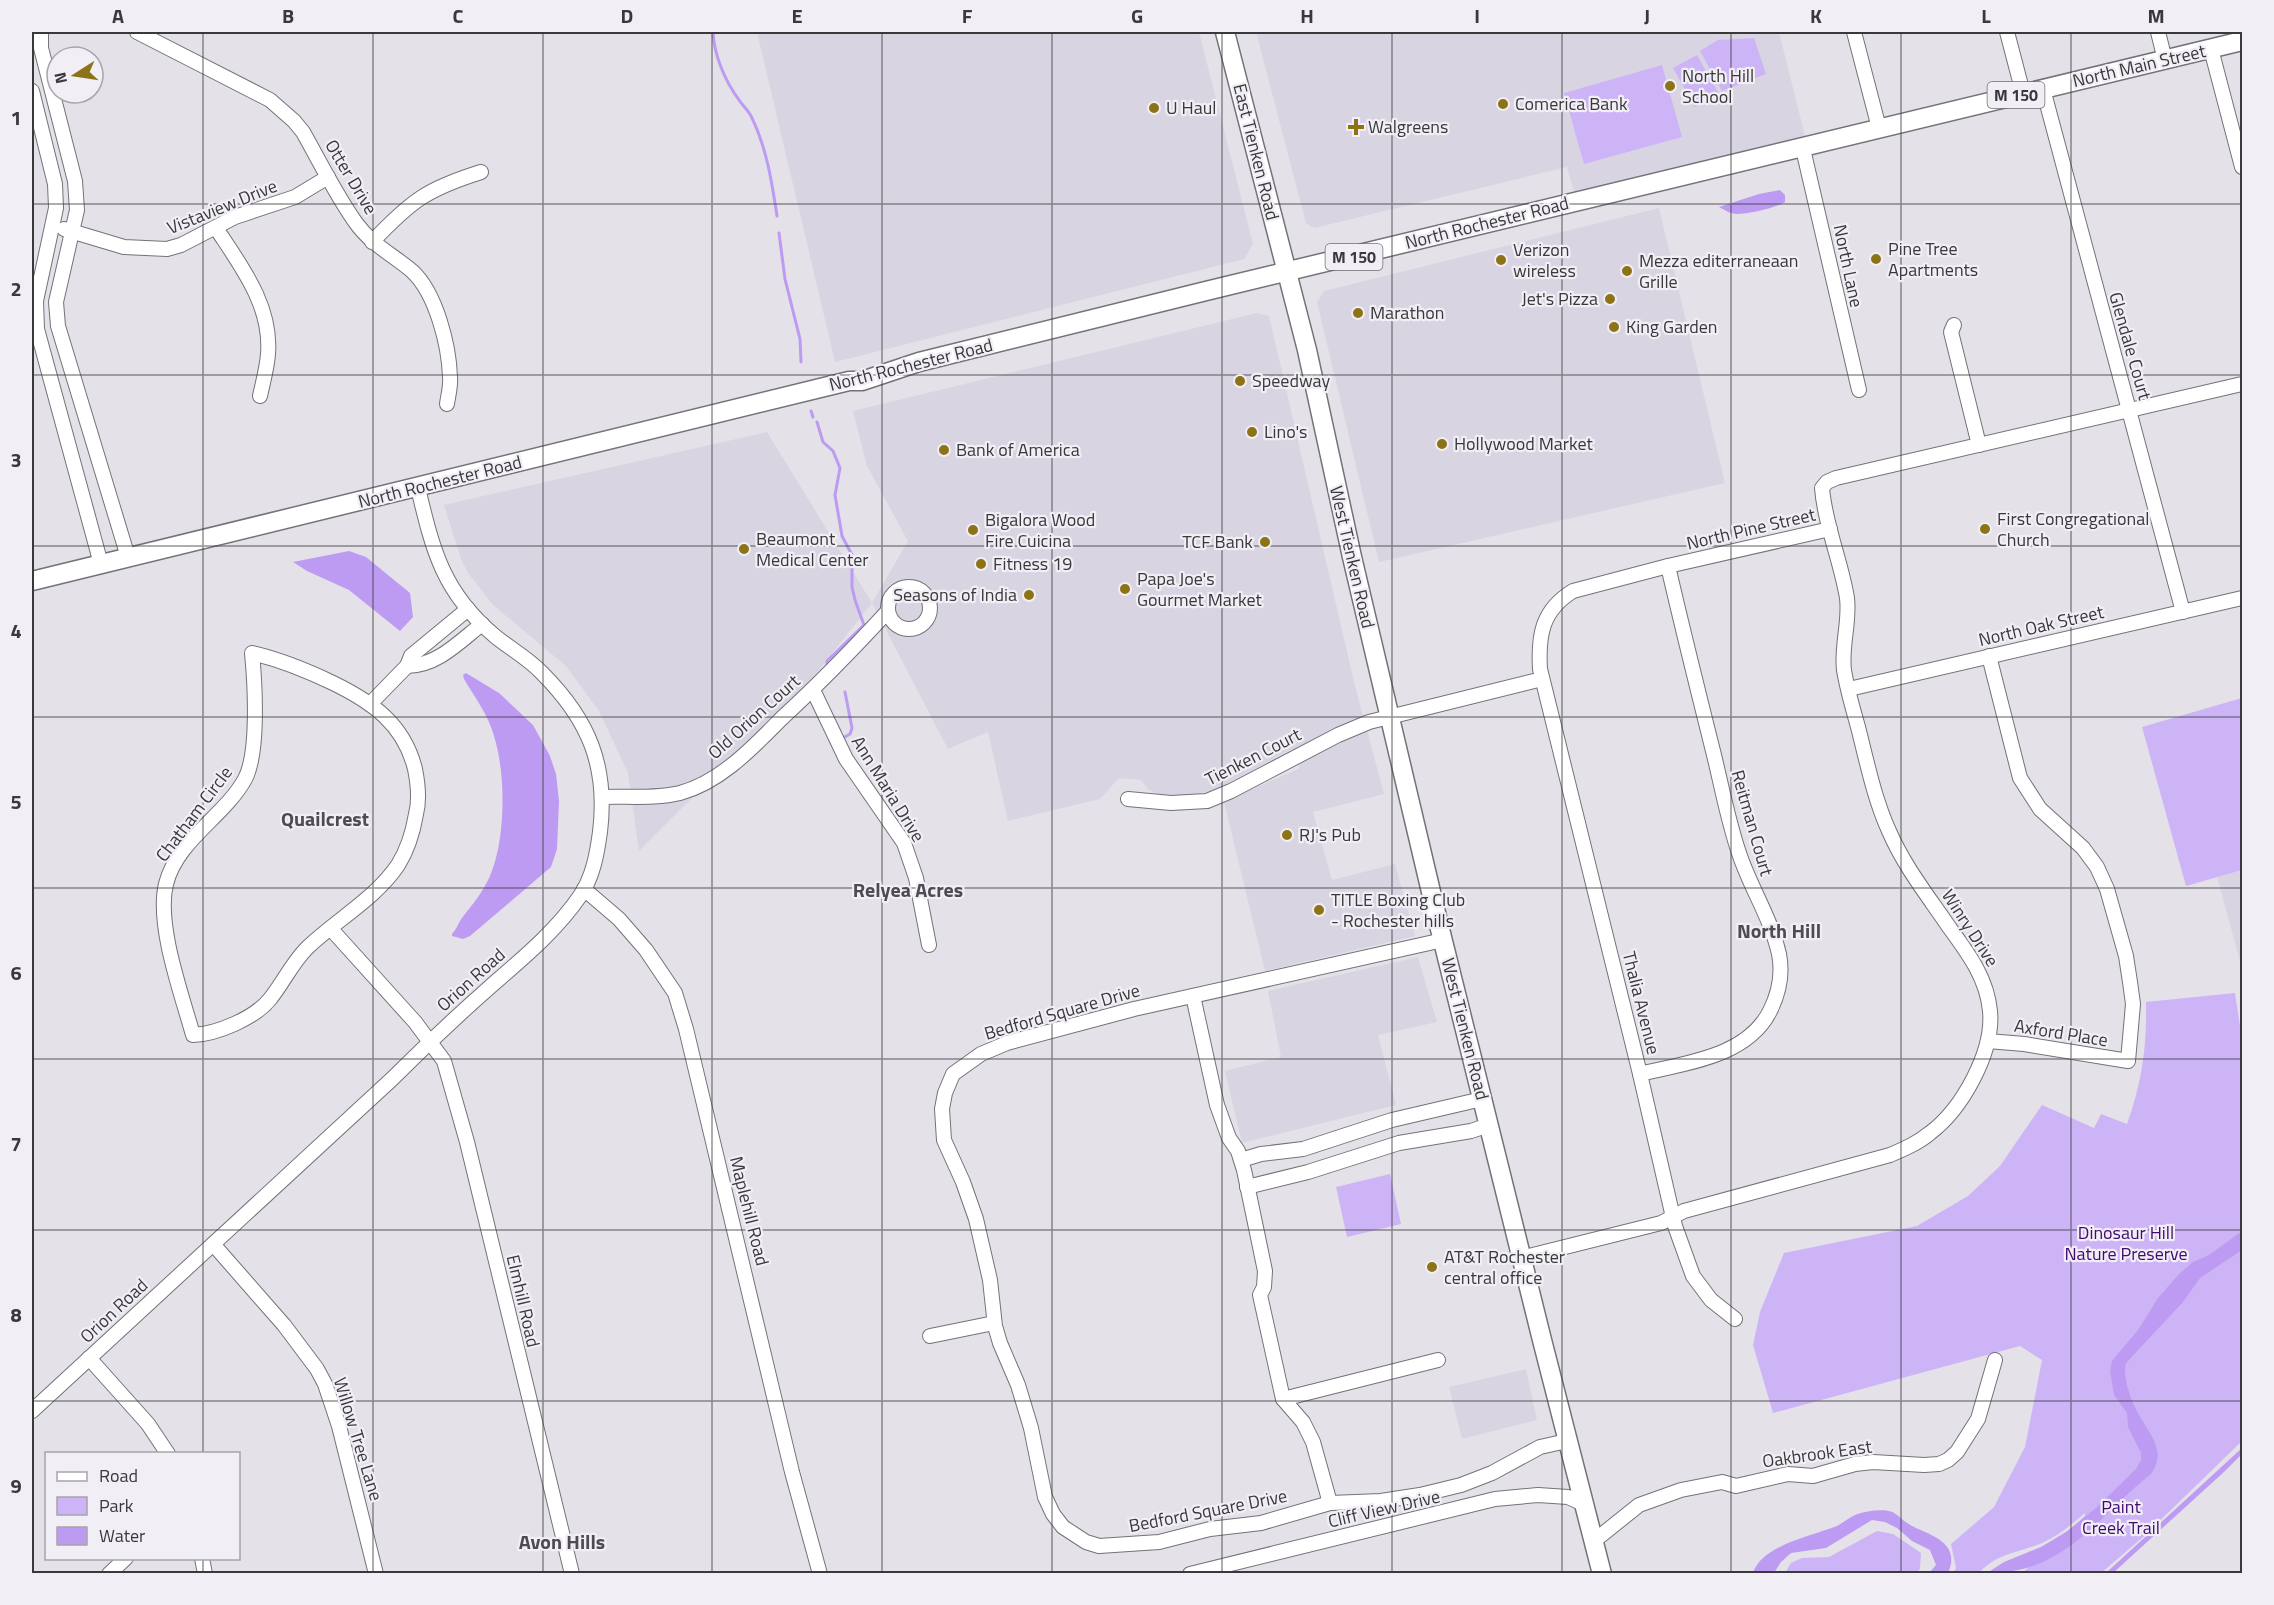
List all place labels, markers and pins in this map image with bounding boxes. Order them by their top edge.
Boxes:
place label: North Hill School [1682,62,1754,110]
marker: North Hill School [1663,79,1677,93]
place label: Comerica Bank [1515,90,1628,117]
place label: U Haul [1166,94,1216,121]
marker: Comerica Bank [1496,97,1510,111]
marker: U Haul [1147,101,1161,115]
place label: Walgreens [1368,113,1448,140]
marker: Walgreens [1349,120,1363,134]
place label: Pine Tree Apartments [1888,235,1978,283]
place label: Verizon wireless [1513,236,1576,284]
place label: Mezza editerraneaan Grille [1639,247,1798,295]
marker: Pine Tree Apartments [1869,252,1883,266]
marker: Verizon wireless [1494,253,1508,267]
marker: Mezza editerraneaan Grille [1620,264,1634,278]
place label: Jet's Pizza [1522,285,1598,312]
marker: Jet's Pizza [1603,292,1617,306]
place label: Marathon [1370,299,1445,326]
marker: Marathon [1351,306,1365,320]
place label: King Garden [1626,313,1717,340]
marker: King Garden [1607,320,1621,334]
place label: Speedway [1252,367,1330,394]
marker: Speedway [1233,374,1247,388]
place label: Lino's [1264,418,1308,445]
marker: Lino's [1245,425,1259,439]
place label: Hollywood Market [1454,430,1593,457]
place label: Bank of America [956,436,1080,463]
marker: Hollywood Market [1435,437,1449,451]
marker: Bank of America [937,443,951,457]
place label: First Congregational Church [1997,505,2149,553]
place label: Bigalora Wood Fire Cuicina [985,506,1095,554]
marker: First Congregational Church [1978,522,1992,536]
marker: Bigalora Wood Fire Cuicina [966,523,980,537]
place label: Beaumont Medical Center [756,525,869,573]
place label: TCF Bank [1182,528,1253,555]
marker: TCF Bank [1258,535,1272,549]
marker: Beaumont Medical Center [737,542,751,556]
place label: Fitness 19 [993,550,1072,577]
marker: Fitness 19 [974,557,988,571]
place label: Papa Joe's Gourmet Market [1137,565,1263,613]
place label: Seasons of India [893,581,1017,608]
marker: Papa Joe's Gourmet Market [1118,582,1132,596]
marker: Seasons of India [1022,588,1036,602]
place label: RJ's Pub [1299,821,1361,848]
marker: RJ's Pub [1280,828,1294,842]
place label: TITLE Boxing Club - Rochester hills [1331,886,1465,934]
marker: TITLE Boxing Club - Rochester hills [1312,903,1326,917]
place label: AT&T Rochester central office [1444,1243,1565,1291]
marker: AT&T Rochester central office [1425,1260,1439,1274]

